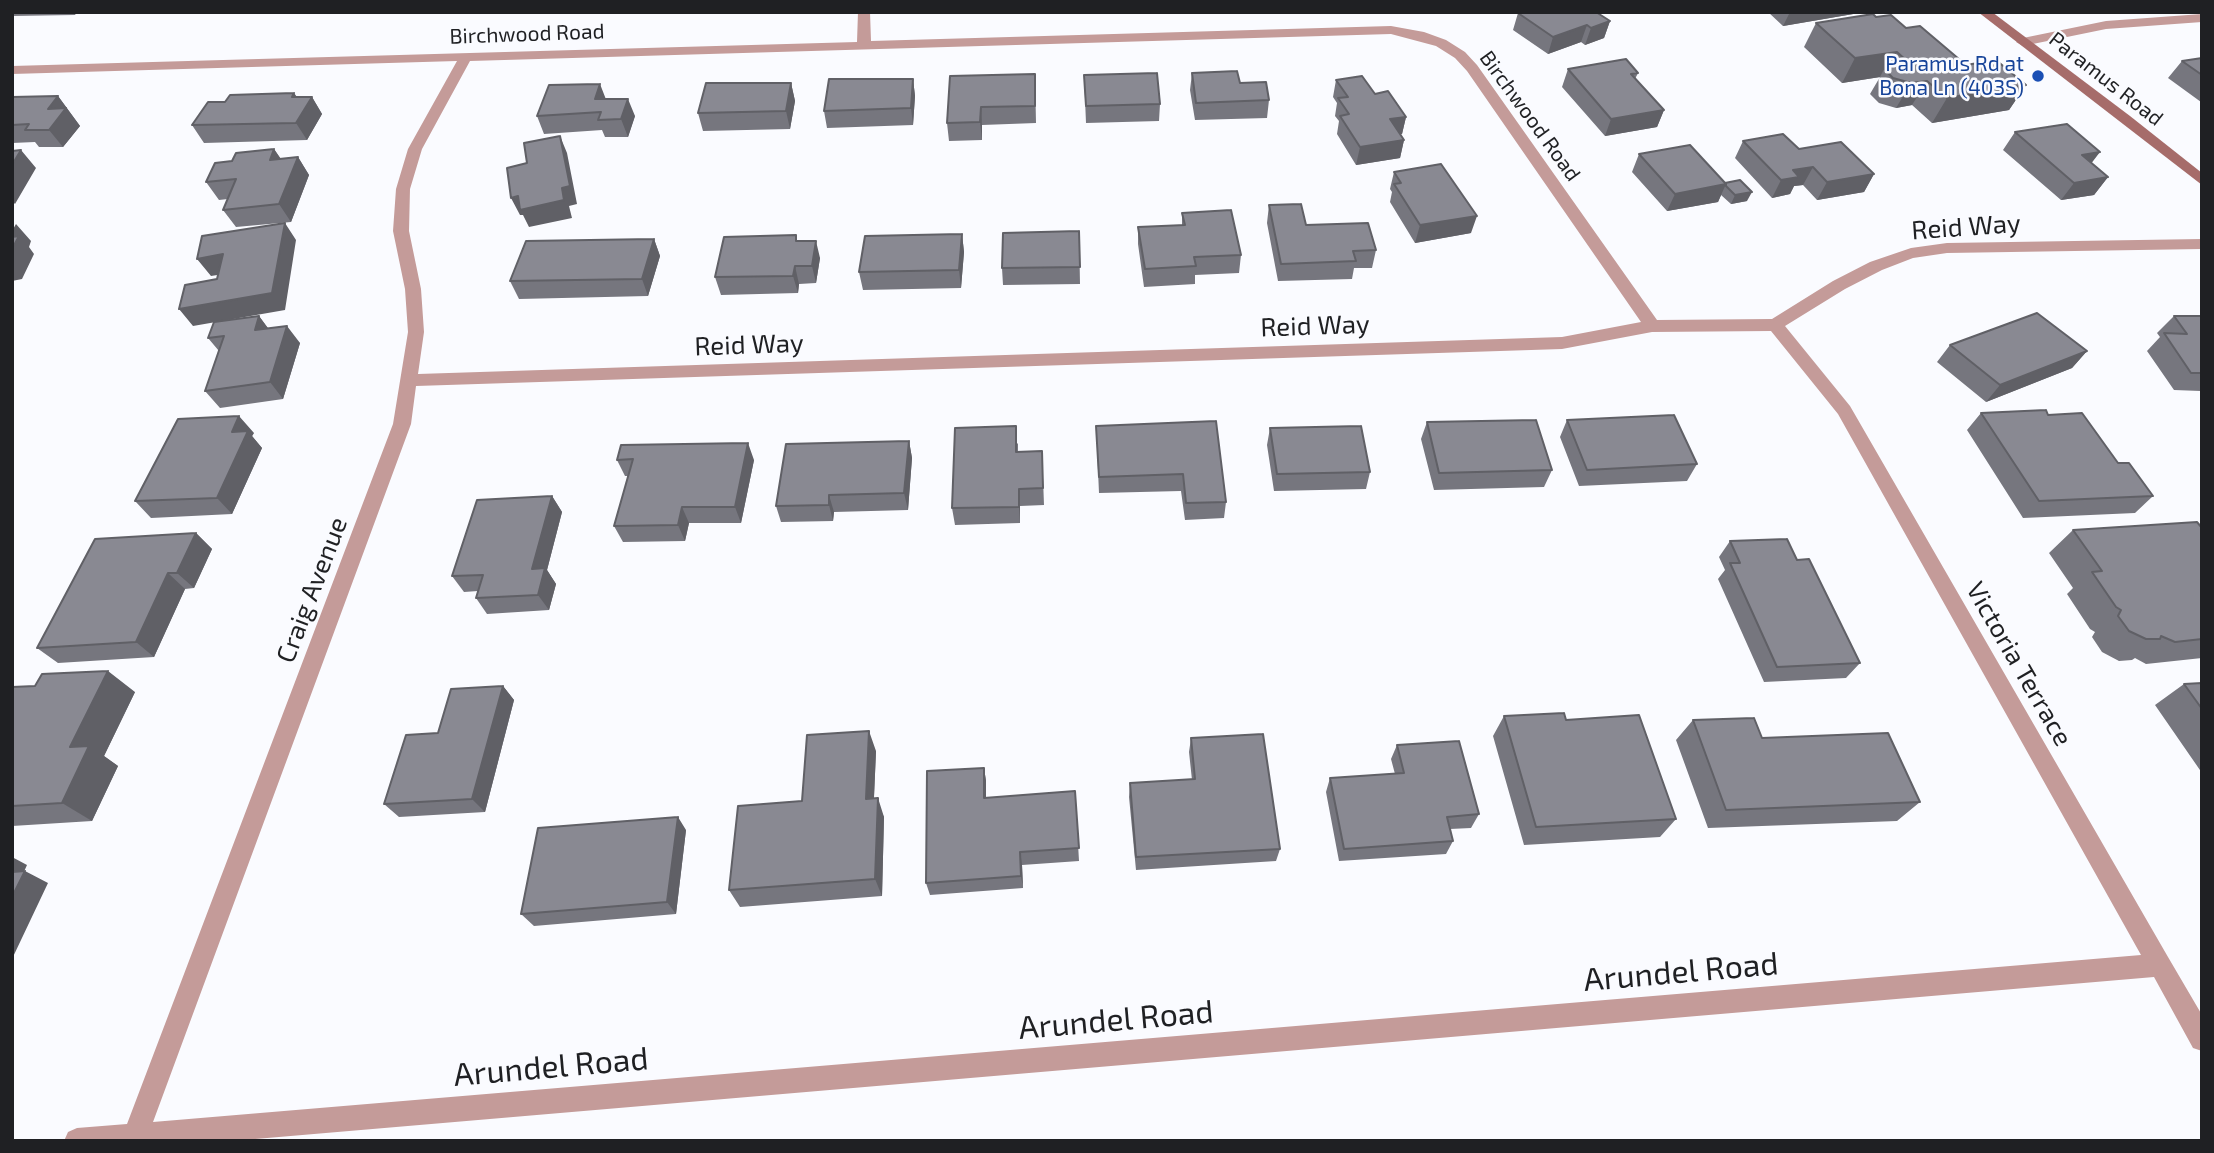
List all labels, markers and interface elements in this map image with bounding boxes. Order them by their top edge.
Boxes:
street label: Birchwood Road [449,19,605,49]
street label: Paramus Road [2044,27,2168,131]
street label: Birchwood Road [1474,46,1586,186]
place label: Paramus Rd at Bona Ln (403S) [1879,51,2024,101]
marker: Paramus Rd at Bona Ln (403S) [2030,68,2046,84]
street label: Reid Way [1910,208,2022,246]
street label: Reid Way [1260,309,1370,343]
street label: Reid Way [694,328,804,362]
street label: Craig Avenue [270,513,354,667]
street label: Victoria Terrace [1959,576,2079,752]
street label: Arundel Road [1582,944,1780,1000]
street label: Arundel Road [1017,992,1215,1048]
street label: Arundel Road [452,1039,650,1095]

